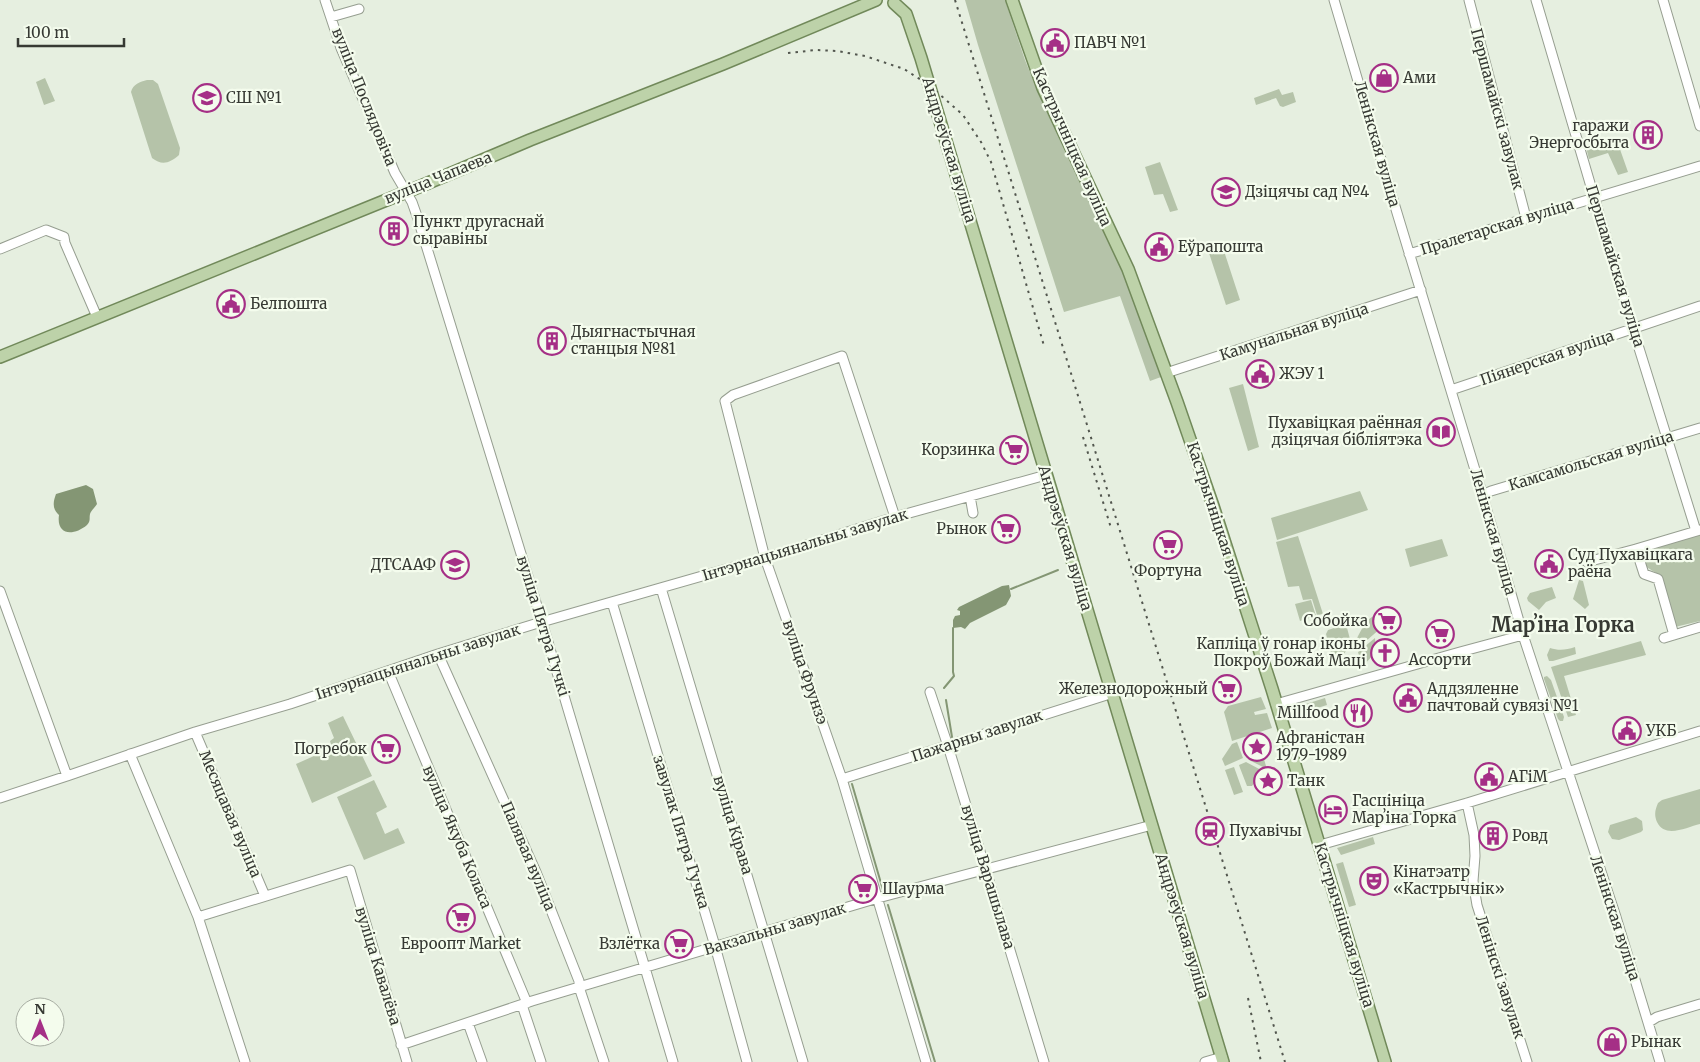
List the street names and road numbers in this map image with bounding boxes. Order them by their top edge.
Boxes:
street label: вуліца Послядовіча [328,25,401,169]
street label: Першамайскі завулак [1467,26,1528,192]
street label: Кастрычніцкая вуліца [1029,65,1116,229]
street label: Андрэеўская вуліца [918,74,981,225]
street label: Ленінская вуліца [1350,79,1405,209]
street label: вуліца Чапаева [381,147,494,208]
street label: Першамайская вуліца [1582,183,1649,349]
street label: Пралетарская вуліца [1418,194,1576,259]
street label: Камунальная вуліца [1217,299,1371,365]
street label: Піянерская вуліца [1477,326,1616,389]
street label: Камсамольская вуліца [1506,426,1676,495]
street label: Кастрычніцкая вуліца [1183,439,1254,608]
street label: Андрэеўская вуліца [1034,462,1097,613]
street label: Ленінская вуліца [1466,467,1521,597]
street label: Інтэрнацыянальны завулак [700,504,910,585]
street label: вуліца Пятра Гучкі [513,553,574,699]
street label: вуліца Фрунзэ [779,617,832,727]
street label: Інтэрнацыянальны завулак [313,619,523,704]
street label: Пажарны завулак [909,705,1045,766]
street label: Месяцавая вуліца [195,747,266,880]
street label: завулак Пятра Гучка [649,753,714,911]
street label: вуліца Якуба Коласа [419,762,496,911]
street label: вуліца Кірава [709,773,758,877]
street label: Палявая вуліца [497,798,560,913]
street label: вуліца Варашылава [957,802,1019,951]
street label: Кастрычніцкая вуліца [1310,840,1379,1010]
street label: Андрэеўская вуліца [1151,850,1214,1001]
street label: Ленінская вуліца [1586,853,1645,983]
street label: Вакзальны завулак [702,898,849,959]
street label: вуліца Кавалёва [351,904,405,1027]
street label: Ленінскі завулак [1472,913,1530,1041]

